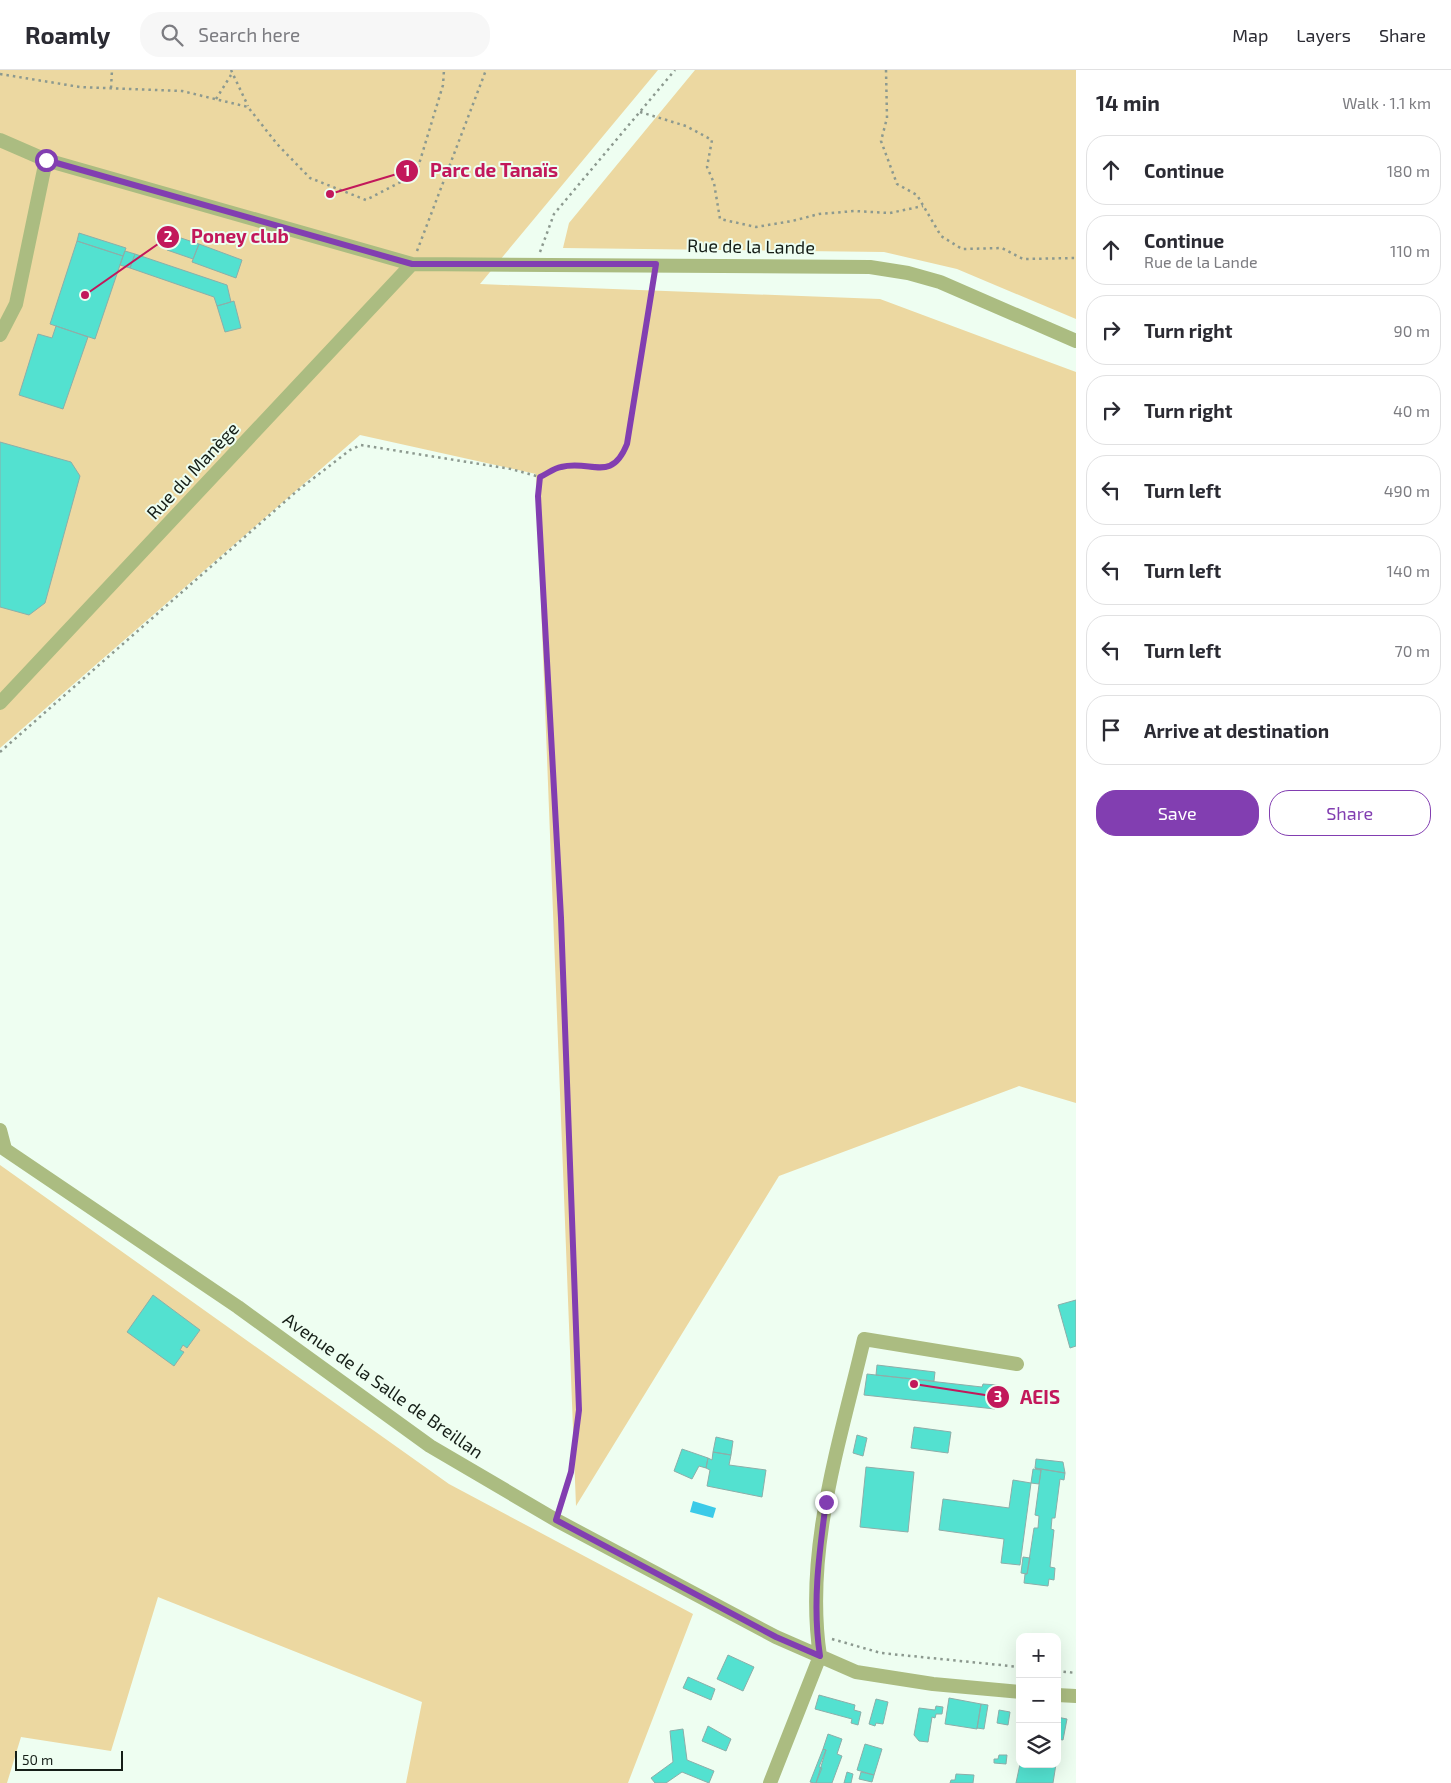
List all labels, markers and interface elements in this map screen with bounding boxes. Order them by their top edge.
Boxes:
search box [140,12,490,57]
text: Roamly [25,20,110,49]
icon: search [158,21,186,49]
text: Search here [198,23,300,46]
text: Map [1232,24,1268,46]
text: Layers [1296,24,1351,46]
text: Share [1379,24,1426,46]
text: 14 min [1096,90,1160,115]
text: Walk · 1.1 km [1342,93,1431,112]
route start [35,149,58,172]
callout: Parc de Tanaïs [395,154,568,188]
icon: ahead [1097,156,1125,184]
text: Parc de Tanaïs [430,158,558,181]
text: Continue [1144,159,1224,182]
text: 1 [404,161,410,179]
text: 180 m [1387,161,1430,180]
callout: Poney club [155,220,299,254]
text: Poney club [191,224,289,248]
text: 2 [164,227,173,245]
text: Continue [1144,229,1224,252]
street label: Rue de la Lande [687,234,815,258]
icon: ahead [1097,236,1125,264]
text: 110 m [1390,241,1430,260]
text: Rue de la Lande [1144,252,1258,271]
icon: right [1097,316,1125,344]
text: Turn right [1144,319,1232,342]
text: 90 m [1394,321,1430,340]
icon: right [1097,396,1125,424]
text: Turn right [1144,399,1232,422]
text: 40 m [1393,401,1430,420]
street label: Rue du Manège [142,417,243,524]
icon: left [1097,476,1125,504]
text: Turn left [1144,479,1221,502]
text: 490 m [1384,481,1430,500]
icon: left [1097,556,1125,584]
text: Turn left [1144,559,1221,582]
text: 140 m [1387,561,1430,580]
icon: left [1097,636,1125,664]
text: Turn left [1144,639,1221,662]
text: 70 m [1395,641,1430,660]
icon: arrive [1097,716,1125,744]
text: Arrive at destination [1144,719,1329,742]
button: Save [1096,790,1259,836]
button: Share [1269,790,1431,836]
street label: Avenue de la Salle de Breillan [279,1308,488,1463]
callout: AEIS [985,1380,1070,1414]
text: AEIS [1020,1385,1060,1408]
text: 3 [994,1387,1002,1405]
route end [815,1491,838,1514]
map controls [1016,1633,1061,1768]
button: + [1016,1633,1061,1678]
button: − [1016,1678,1061,1723]
button: layers [1016,1723,1061,1768]
scale bar [15,1748,122,1771]
text: 50 m [22,1751,53,1768]

